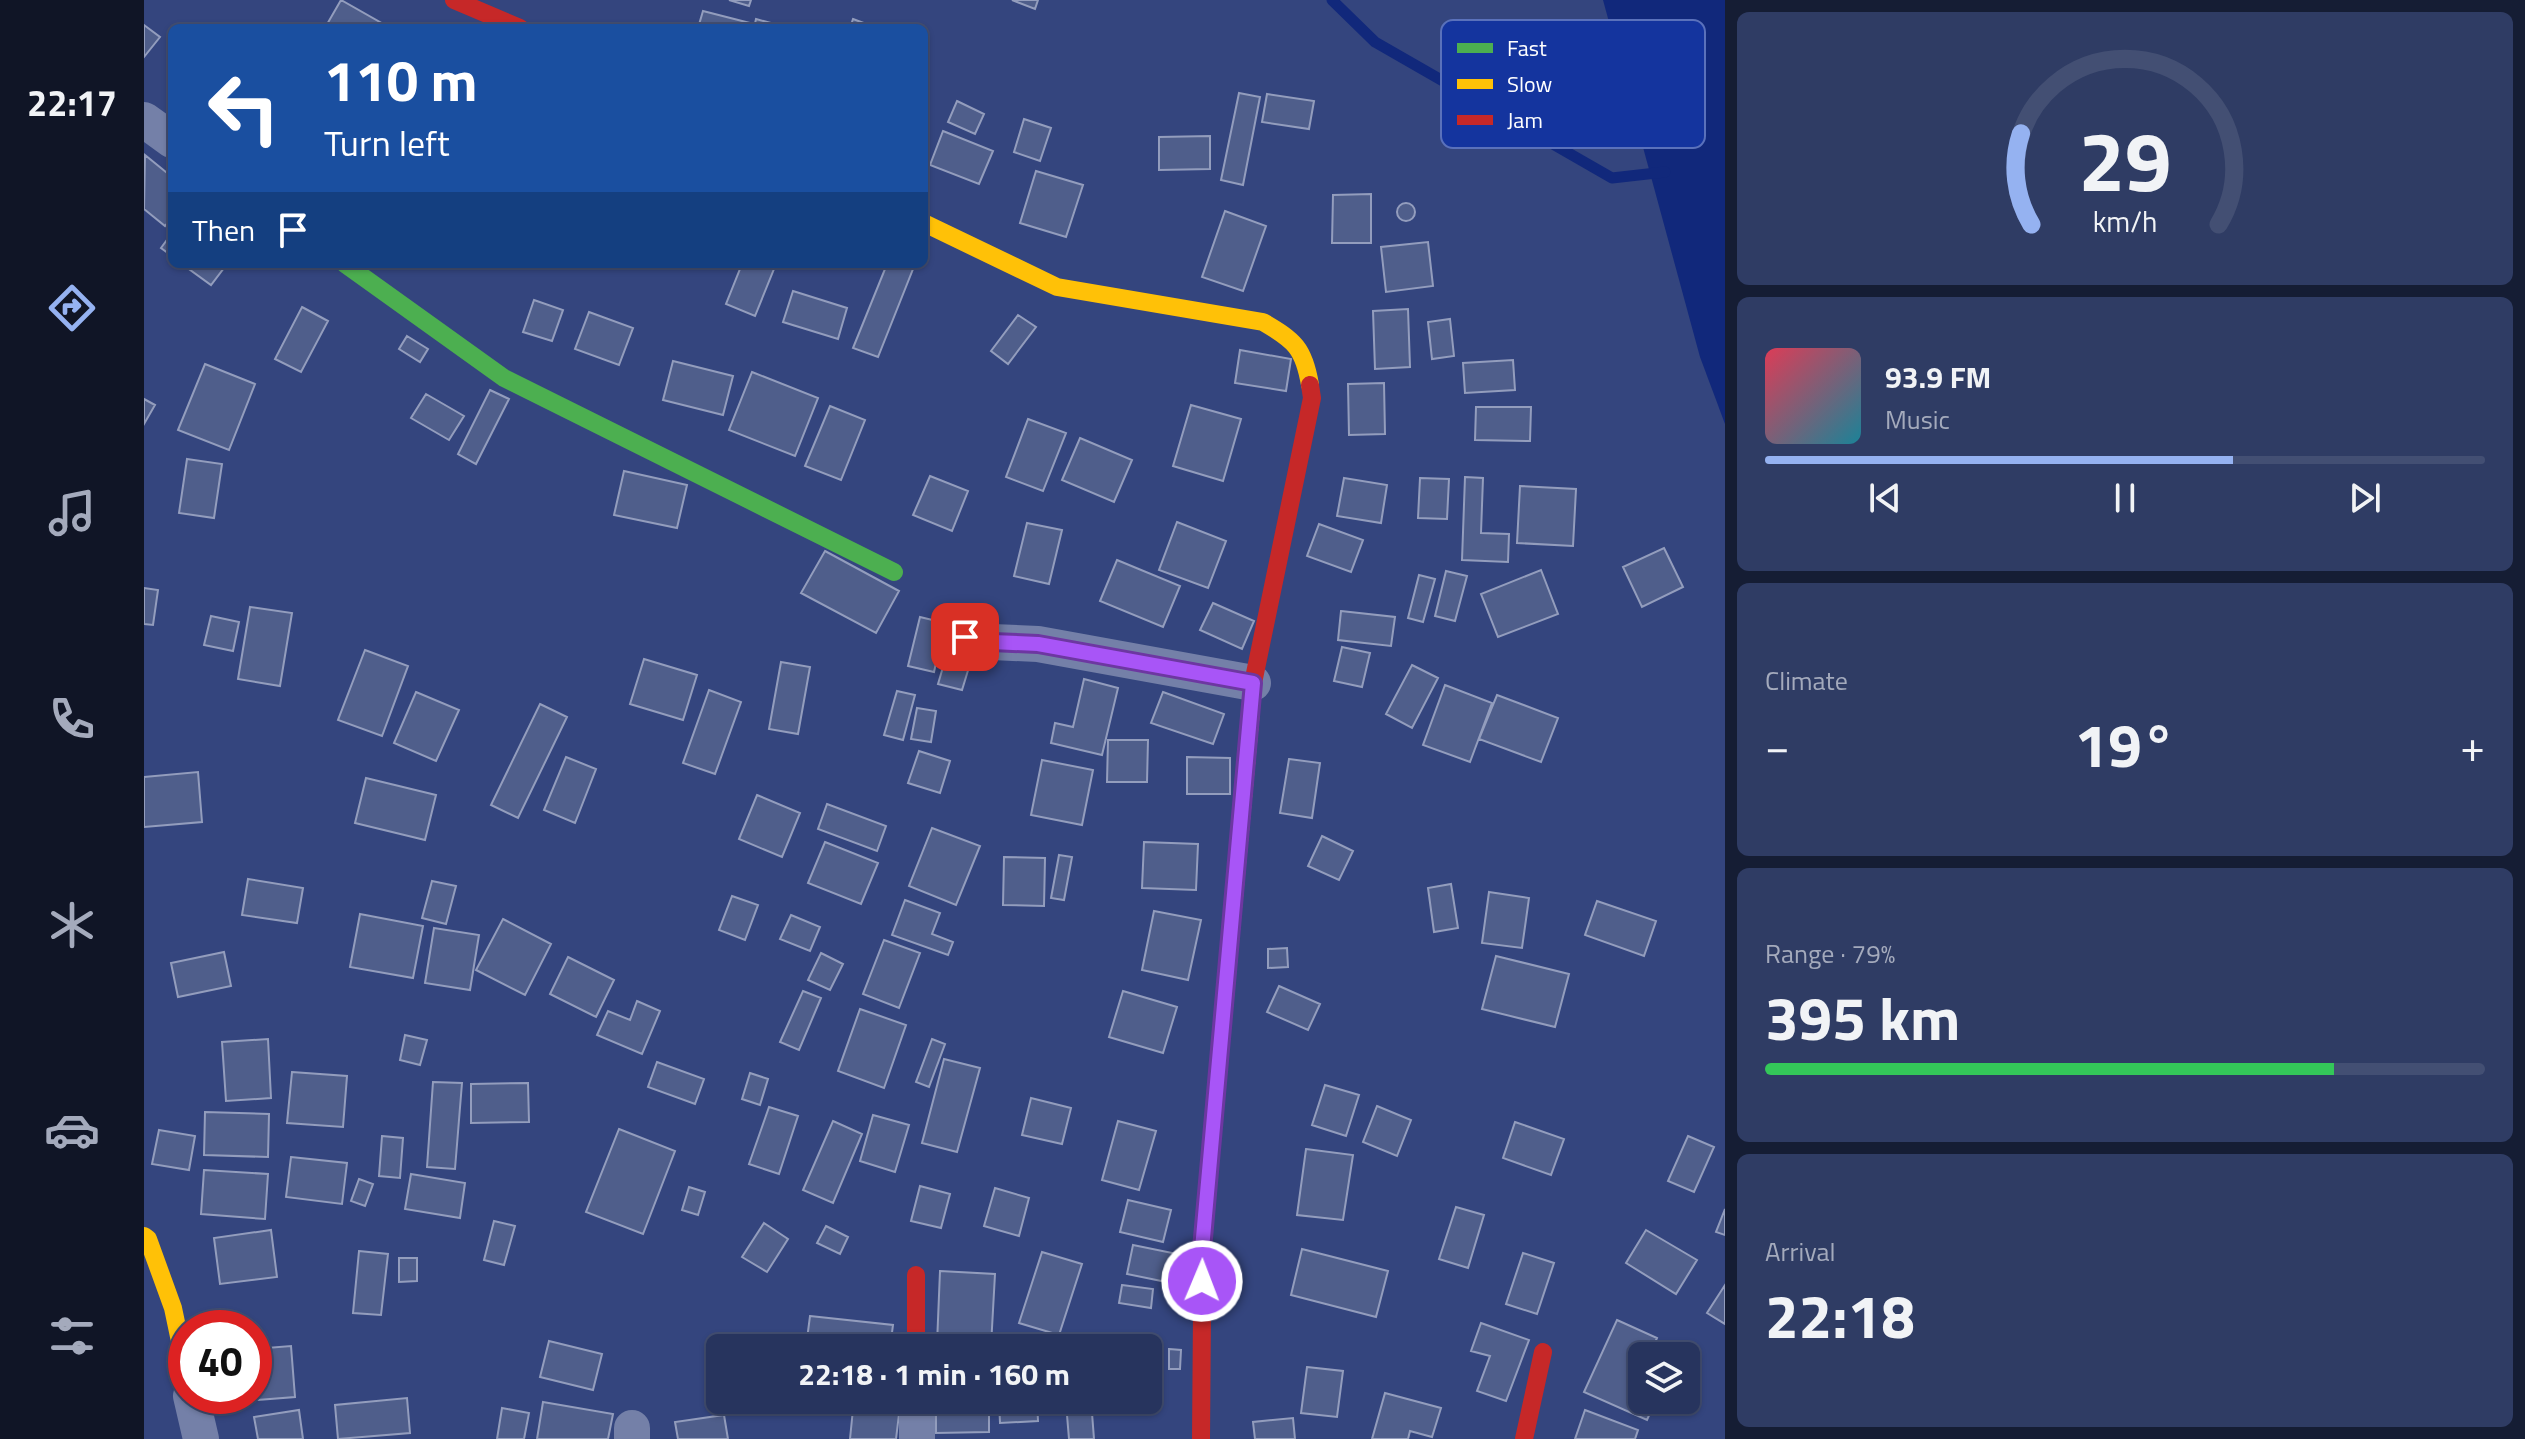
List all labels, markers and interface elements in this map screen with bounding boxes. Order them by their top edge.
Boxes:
legend [1441,20,1705,148]
text: Fast [1507,31,1547,65]
text: 110 m [324,38,477,123]
icon: left [192,56,296,160]
text: Slow [1507,67,1553,101]
text: 22:17 [27,75,117,130]
text: 29 [2078,96,2172,222]
text: Jam [1507,103,1543,137]
text: Turn left [324,115,450,170]
text: km/h [2093,200,2157,243]
text: Then [192,207,255,253]
icon: arrive [271,208,315,252]
icon: directions [44,280,100,336]
text: 93.9 FM [1885,354,1991,400]
text: Music [1885,400,1950,439]
icon: previous [1863,476,1907,520]
icon: pause [2103,476,2147,520]
icon: next [2343,476,2387,520]
icon: music [44,485,100,541]
pin [931,603,999,671]
icon: arrive [943,615,987,659]
text: Climate [1765,661,1848,700]
icon: phone [44,691,100,747]
text: 19° [2075,699,2175,790]
text: − [1765,712,1790,779]
text: + [2460,712,2485,779]
icon: climate [44,897,100,953]
text: Range · 79% [1765,934,1895,973]
text: 395 km [1765,972,1960,1063]
icon: car [44,1102,100,1158]
text: Arrival [1765,1232,1836,1271]
position arrow [1160,1239,1244,1323]
text: 22:18 [1765,1270,1915,1361]
icon: filters [44,1308,100,1364]
speed limit sign: 40 [168,1310,272,1414]
map controls [1628,1342,1700,1414]
button: layers [1628,1342,1700,1414]
text: 22:18 · 1 min · 160 m [798,1351,1070,1397]

